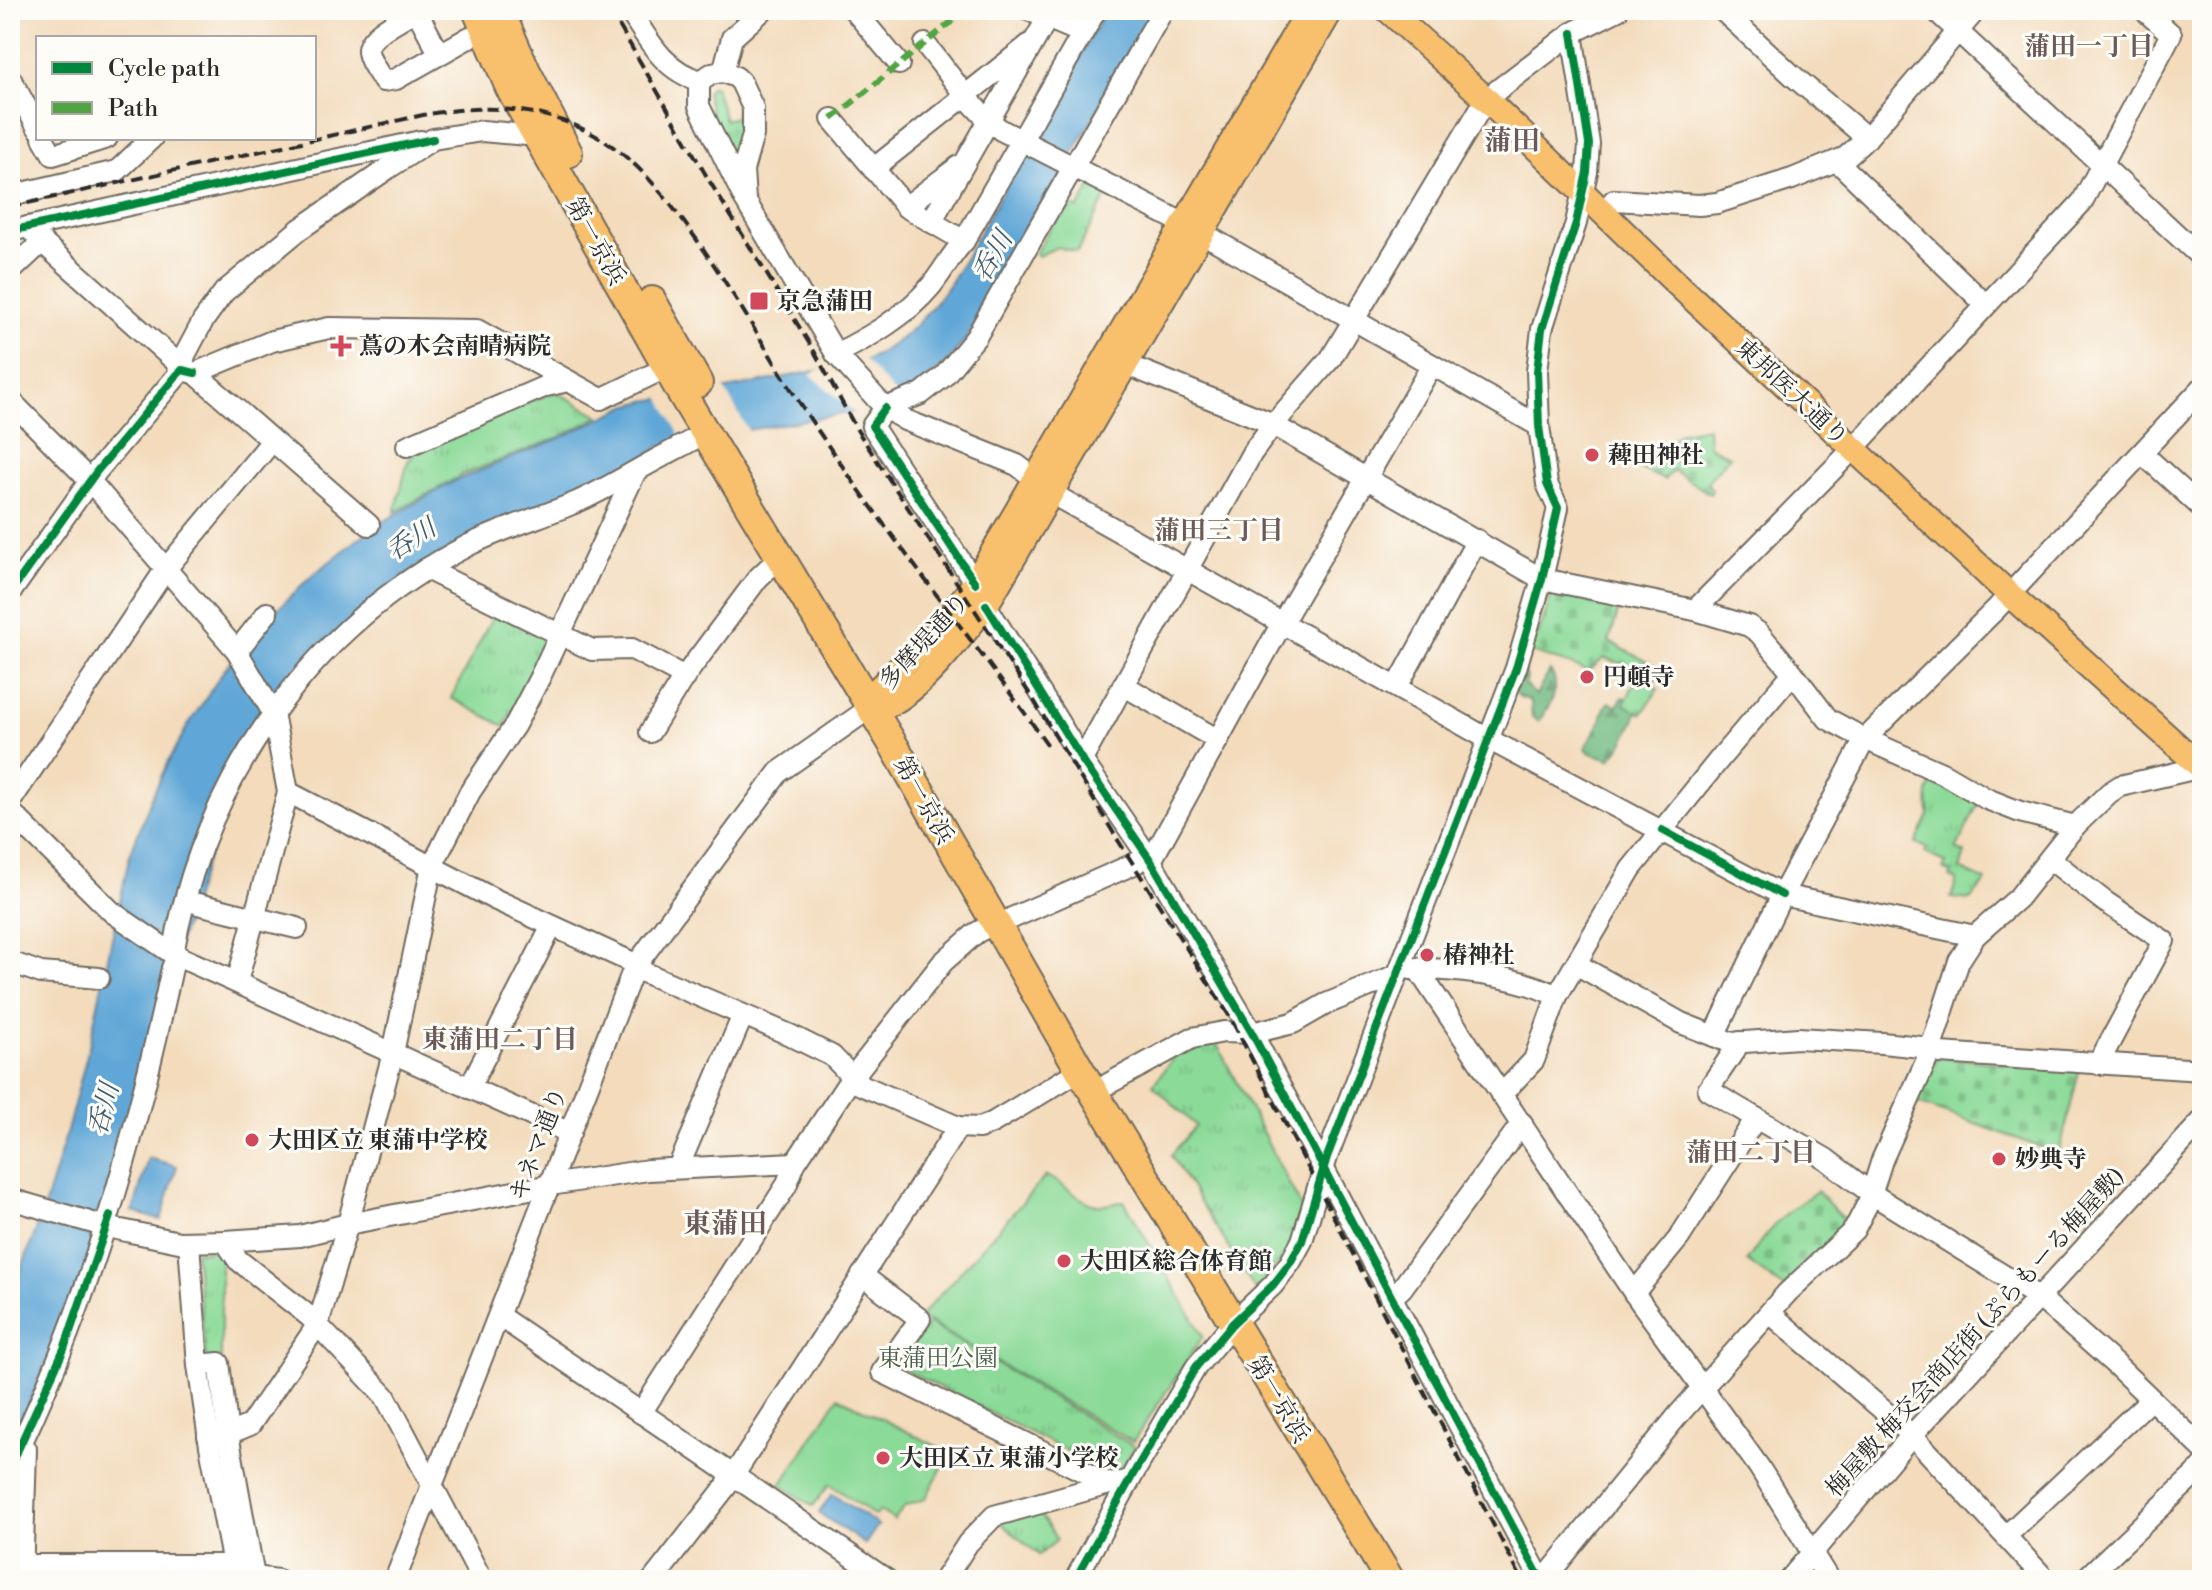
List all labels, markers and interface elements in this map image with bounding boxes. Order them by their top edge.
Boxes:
district label: 蒲田一丁目 [2024,31,2154,63]
legend [36,36,316,140]
text: Cycle path [108,54,220,84]
text: Path [108,94,158,124]
district label: 蒲田 [1484,124,1540,159]
street label: 第一京浜 [559,192,632,291]
water label: 呑川 [966,223,1021,287]
place label: 京急蒲田 [777,287,873,317]
marker: 京急蒲田 [748,290,770,312]
place label: 蔦の木会南晴病院 [359,332,551,362]
street label: 東邦医大通り [1728,333,1854,453]
marker: 蔦の木会南晴病院 [330,335,352,357]
place label: 薭田神社 [1608,441,1704,471]
marker: 薭田神社 [1583,446,1601,464]
water label: 呑川 [381,511,445,567]
district label: 蒲田三丁目 [1154,515,1284,547]
street label: 多摩堤通り [873,587,976,696]
place label: 円頓寺 [1603,663,1675,693]
marker: 円頓寺 [1578,668,1596,686]
street label: 第一京浜 [887,751,960,850]
place label: 椿神社 [1443,941,1515,971]
marker: 椿神社 [1418,946,1436,964]
district label: 東蒲田二丁目 [422,1024,578,1056]
water label: 呑川 [82,1077,127,1139]
street label: キネマ通り [504,1083,574,1206]
place label: 大田区立 東蒲中学校 [268,1126,488,1156]
marker: 大田区立 東蒲中学校 [243,1131,261,1149]
district label: 蒲田二丁目 [1686,1137,1816,1169]
place label: 妙典寺 [2015,1145,2087,1175]
marker: 妙典寺 [1990,1150,2008,1168]
street label: 梅屋敷 梅交会商店街 (ぷらもーる梅屋敷) [1820,1162,2132,1503]
district label: 東蒲田 [683,1207,767,1242]
place label: 大田区総合体育館 [1080,1247,1272,1277]
marker: 大田区総合体育館 [1055,1252,1073,1270]
park label: 東蒲田公園 [878,1344,998,1374]
street label: 第一京浜 [1241,1351,1316,1448]
place label: 大田区立 東蒲小学校 [899,1444,1119,1474]
marker: 大田区立 東蒲小学校 [874,1449,892,1467]

